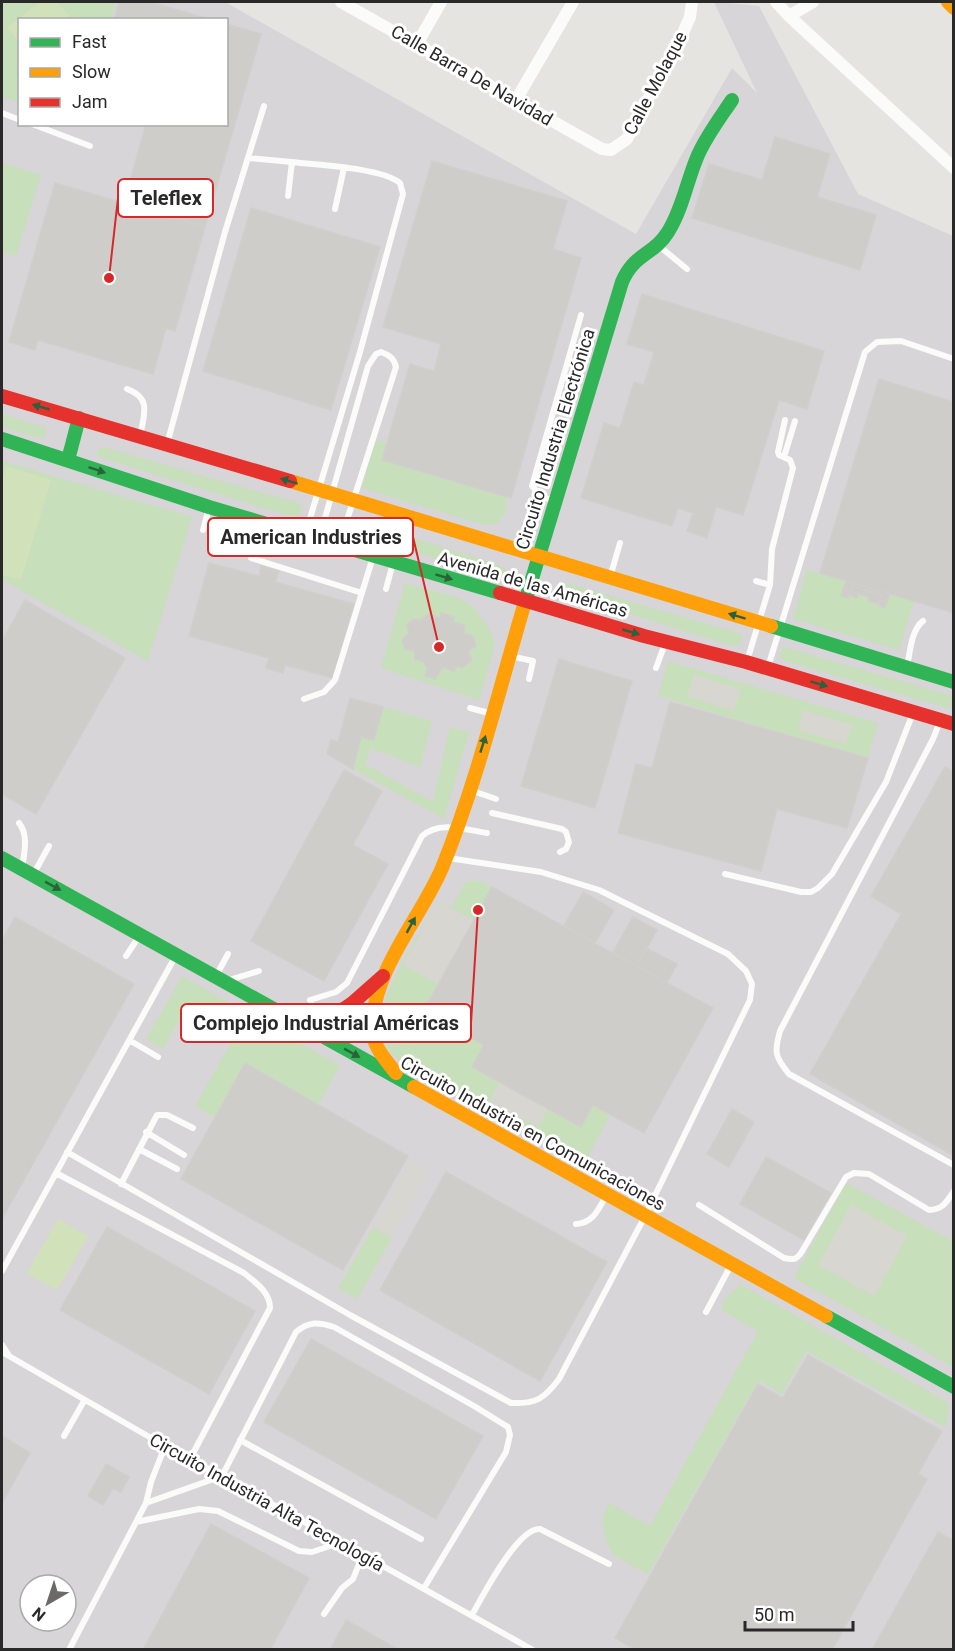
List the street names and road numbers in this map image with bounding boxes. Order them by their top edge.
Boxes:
street label: Calle Barra De Navidad [388,20,556,130]
street label: Calle Molaque [619,28,691,138]
street label: Circuito Industria Electrónica [511,326,599,552]
street label: Avenida de las Américas [436,547,630,621]
street label: Circuito Industria en Comunicaciones [397,1051,669,1215]
street label: Circuito Industria Alta Tecnología [146,1429,388,1575]

